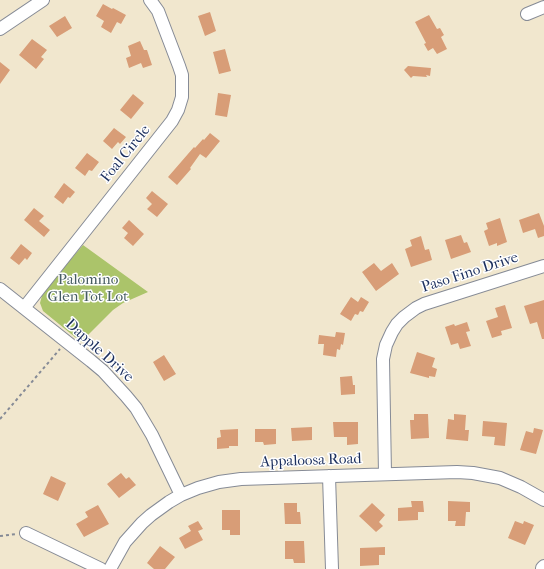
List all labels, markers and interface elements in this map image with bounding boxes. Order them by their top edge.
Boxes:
street label: Foal Circle [97,122,155,186]
street label: Paso Fino Drive [419,249,521,297]
park label: Palomino Glen Tot Lot [48,271,128,306]
street label: Dapple Drive [61,316,137,386]
street label: Appaloosa Road [260,450,362,472]

